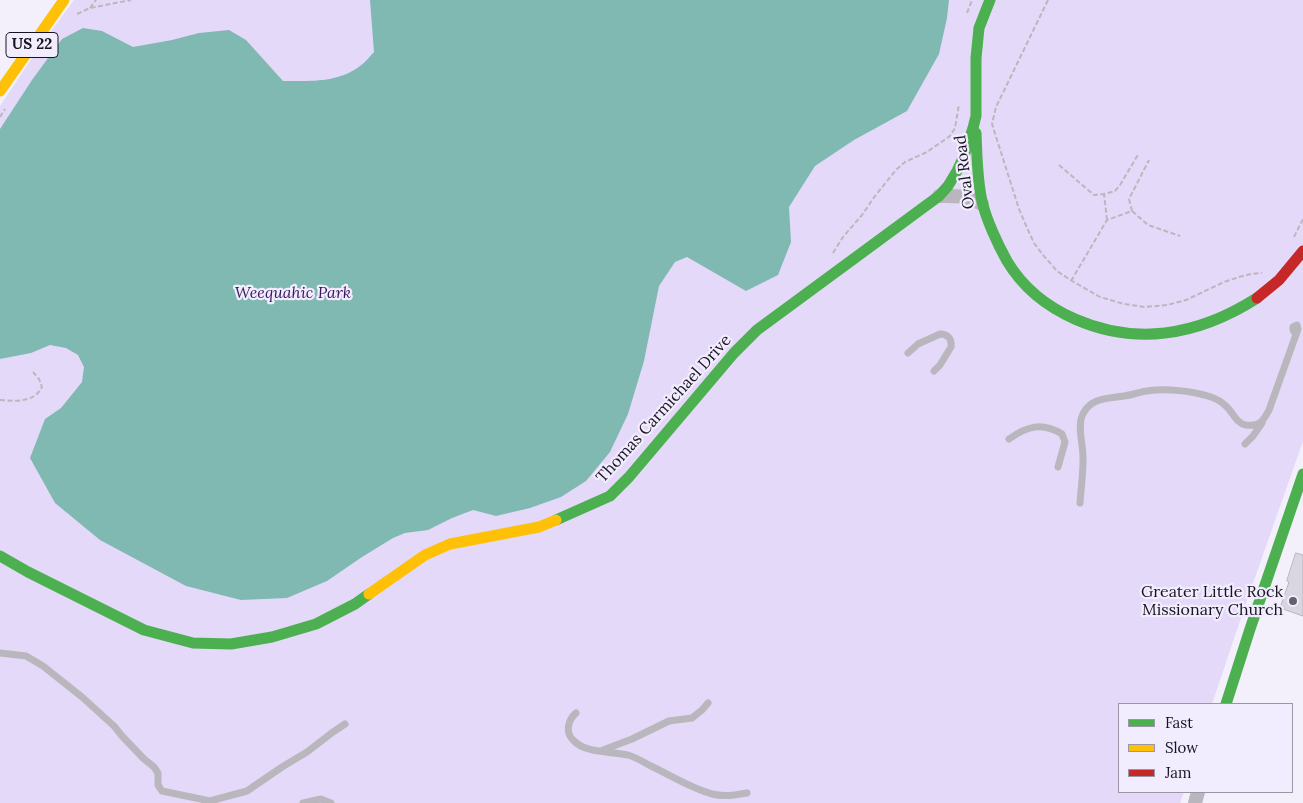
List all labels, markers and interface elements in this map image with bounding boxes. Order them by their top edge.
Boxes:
road number: US 22 [6,32,58,58]
street label: Oval Road [951,134,979,210]
park label: Weequahic Park [235,283,351,303]
street label: Thomas Carmichael Drive [593,331,735,487]
place label: Greater Little Rock Missionary Church [1141,582,1283,620]
marker: Greater Little Rock Missionary Church [1287,595,1299,607]
legend [1118,703,1293,793]
text: Fast [1165,713,1193,732]
text: Slow [1165,738,1198,757]
text: Jam [1165,763,1192,782]

